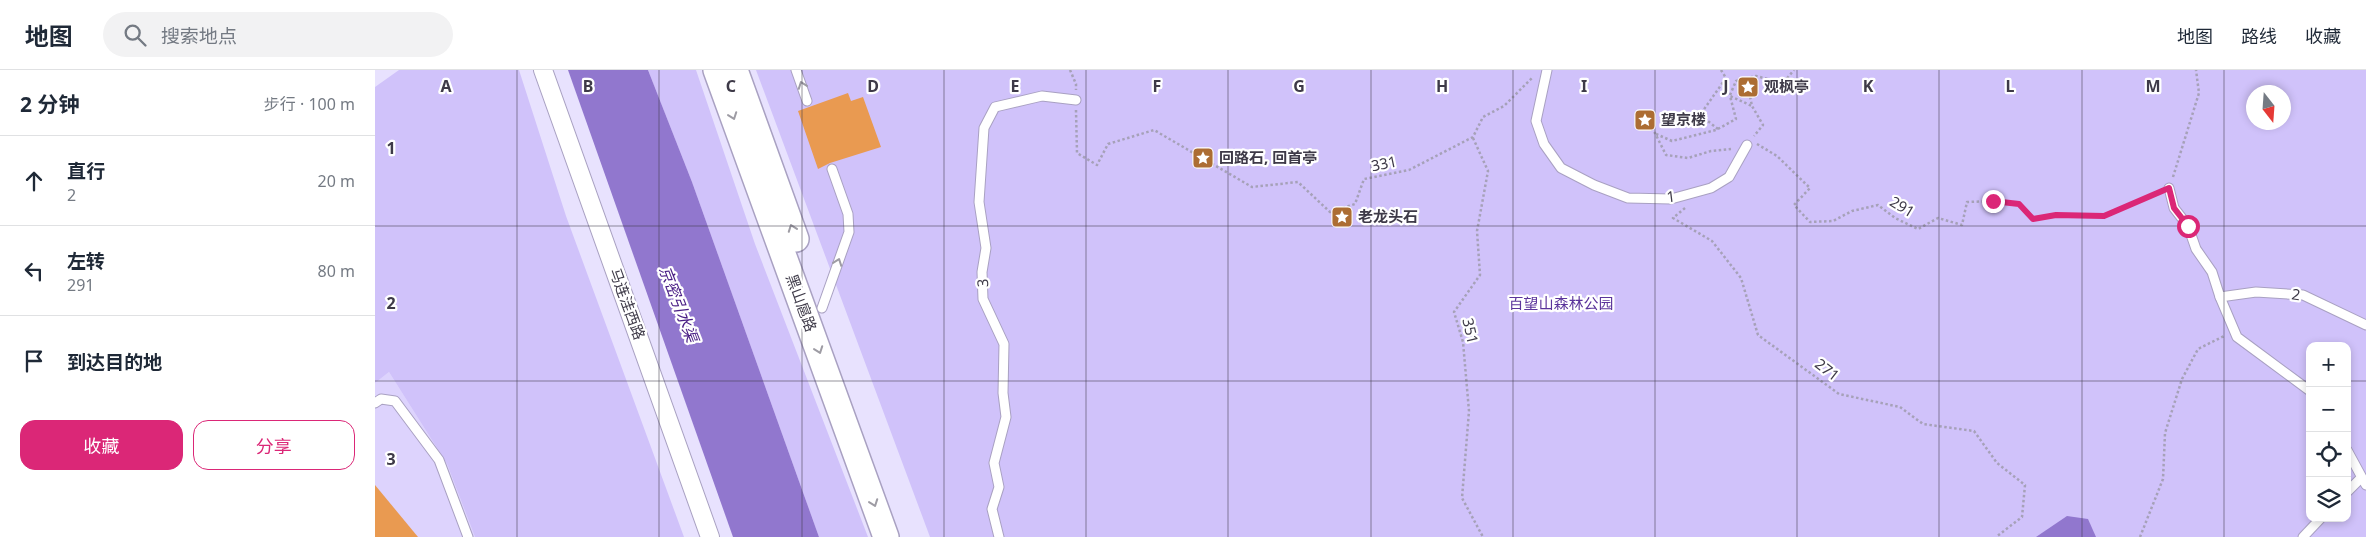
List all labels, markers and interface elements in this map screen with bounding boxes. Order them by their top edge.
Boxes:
search box [103,12,453,57]
text: 地图 [25,19,73,52]
icon: search [121,21,149,49]
text: 搜索地点 [161,23,237,49]
text: 地图 [2177,24,2213,48]
text: 路线 [2241,24,2277,48]
text: 收藏 [2305,24,2341,48]
text: A [440,75,452,97]
text: B [583,75,593,97]
text: C [726,75,736,97]
text: D [867,75,879,97]
text: E [1011,75,1020,97]
text: F [1153,75,1161,97]
text: G [1293,75,1305,97]
text: H [1436,75,1448,97]
text: I [1581,75,1587,97]
text: J [1721,75,1729,97]
place icon: 观枫亭 [1736,75,1760,99]
text: K [1863,75,1874,97]
text: L [2006,75,2015,97]
text: M [2145,75,2161,97]
place label: 观枫亭 [1764,76,1809,96]
one-way arrow [798,82,808,90]
north arrow [2246,85,2291,130]
text: 2 分钟 [20,90,79,118]
text: 步行 · 100 m [264,93,355,115]
place icon: 望京楼 [1633,108,1657,132]
place label: 望京楼 [1661,109,1706,129]
one-way arrow [727,111,737,120]
text: 1 [386,137,396,159]
place icon: 回路石, 回首亭 [1191,146,1215,170]
place label: 回路石, 回首亭 [1219,147,1317,167]
street label: 331 [1369,151,1398,175]
text: 直行 [67,158,105,184]
icon: ahead [20,167,48,195]
text: 20 m [318,170,355,192]
text: 2 [67,184,76,206]
street label: 1 [1665,186,1676,206]
route end [1982,190,2005,213]
street label: 291 [1886,191,1919,221]
place icon: 老龙头石 [1330,205,1354,229]
place label: 老龙头石 [1358,206,1418,226]
route start [2177,215,2200,238]
one-way arrow [788,224,798,233]
text: 左转 [67,248,105,274]
icon: left [20,257,48,285]
one-way arrow [832,258,842,267]
text: 80 m [318,260,355,282]
water label: 京密引水渠 [654,263,704,347]
street label: 马连洼西路 [606,265,650,342]
street label: 黑山扈路 [782,271,822,334]
text: 291 [67,274,94,296]
street label: 3 [972,278,992,288]
street label: 2 [2290,284,2302,305]
text: 2 [386,292,396,314]
park label: 百望山森林公园 [1508,293,1614,313]
street label: 351 [1458,316,1484,346]
map controls [2306,342,2351,522]
button: + [2306,342,2351,387]
one-way arrow [813,346,823,354]
icon: arrive [20,347,48,375]
text: 到达目的地 [67,349,162,375]
street label: 271 [1811,353,1844,385]
button: − [2306,387,2351,432]
button: 收藏 [20,420,183,470]
button: 分享 [193,420,355,470]
button: locate [2306,432,2351,477]
text: 3 [386,448,396,470]
button: layers [2306,477,2351,522]
one-way arrow [868,498,878,507]

